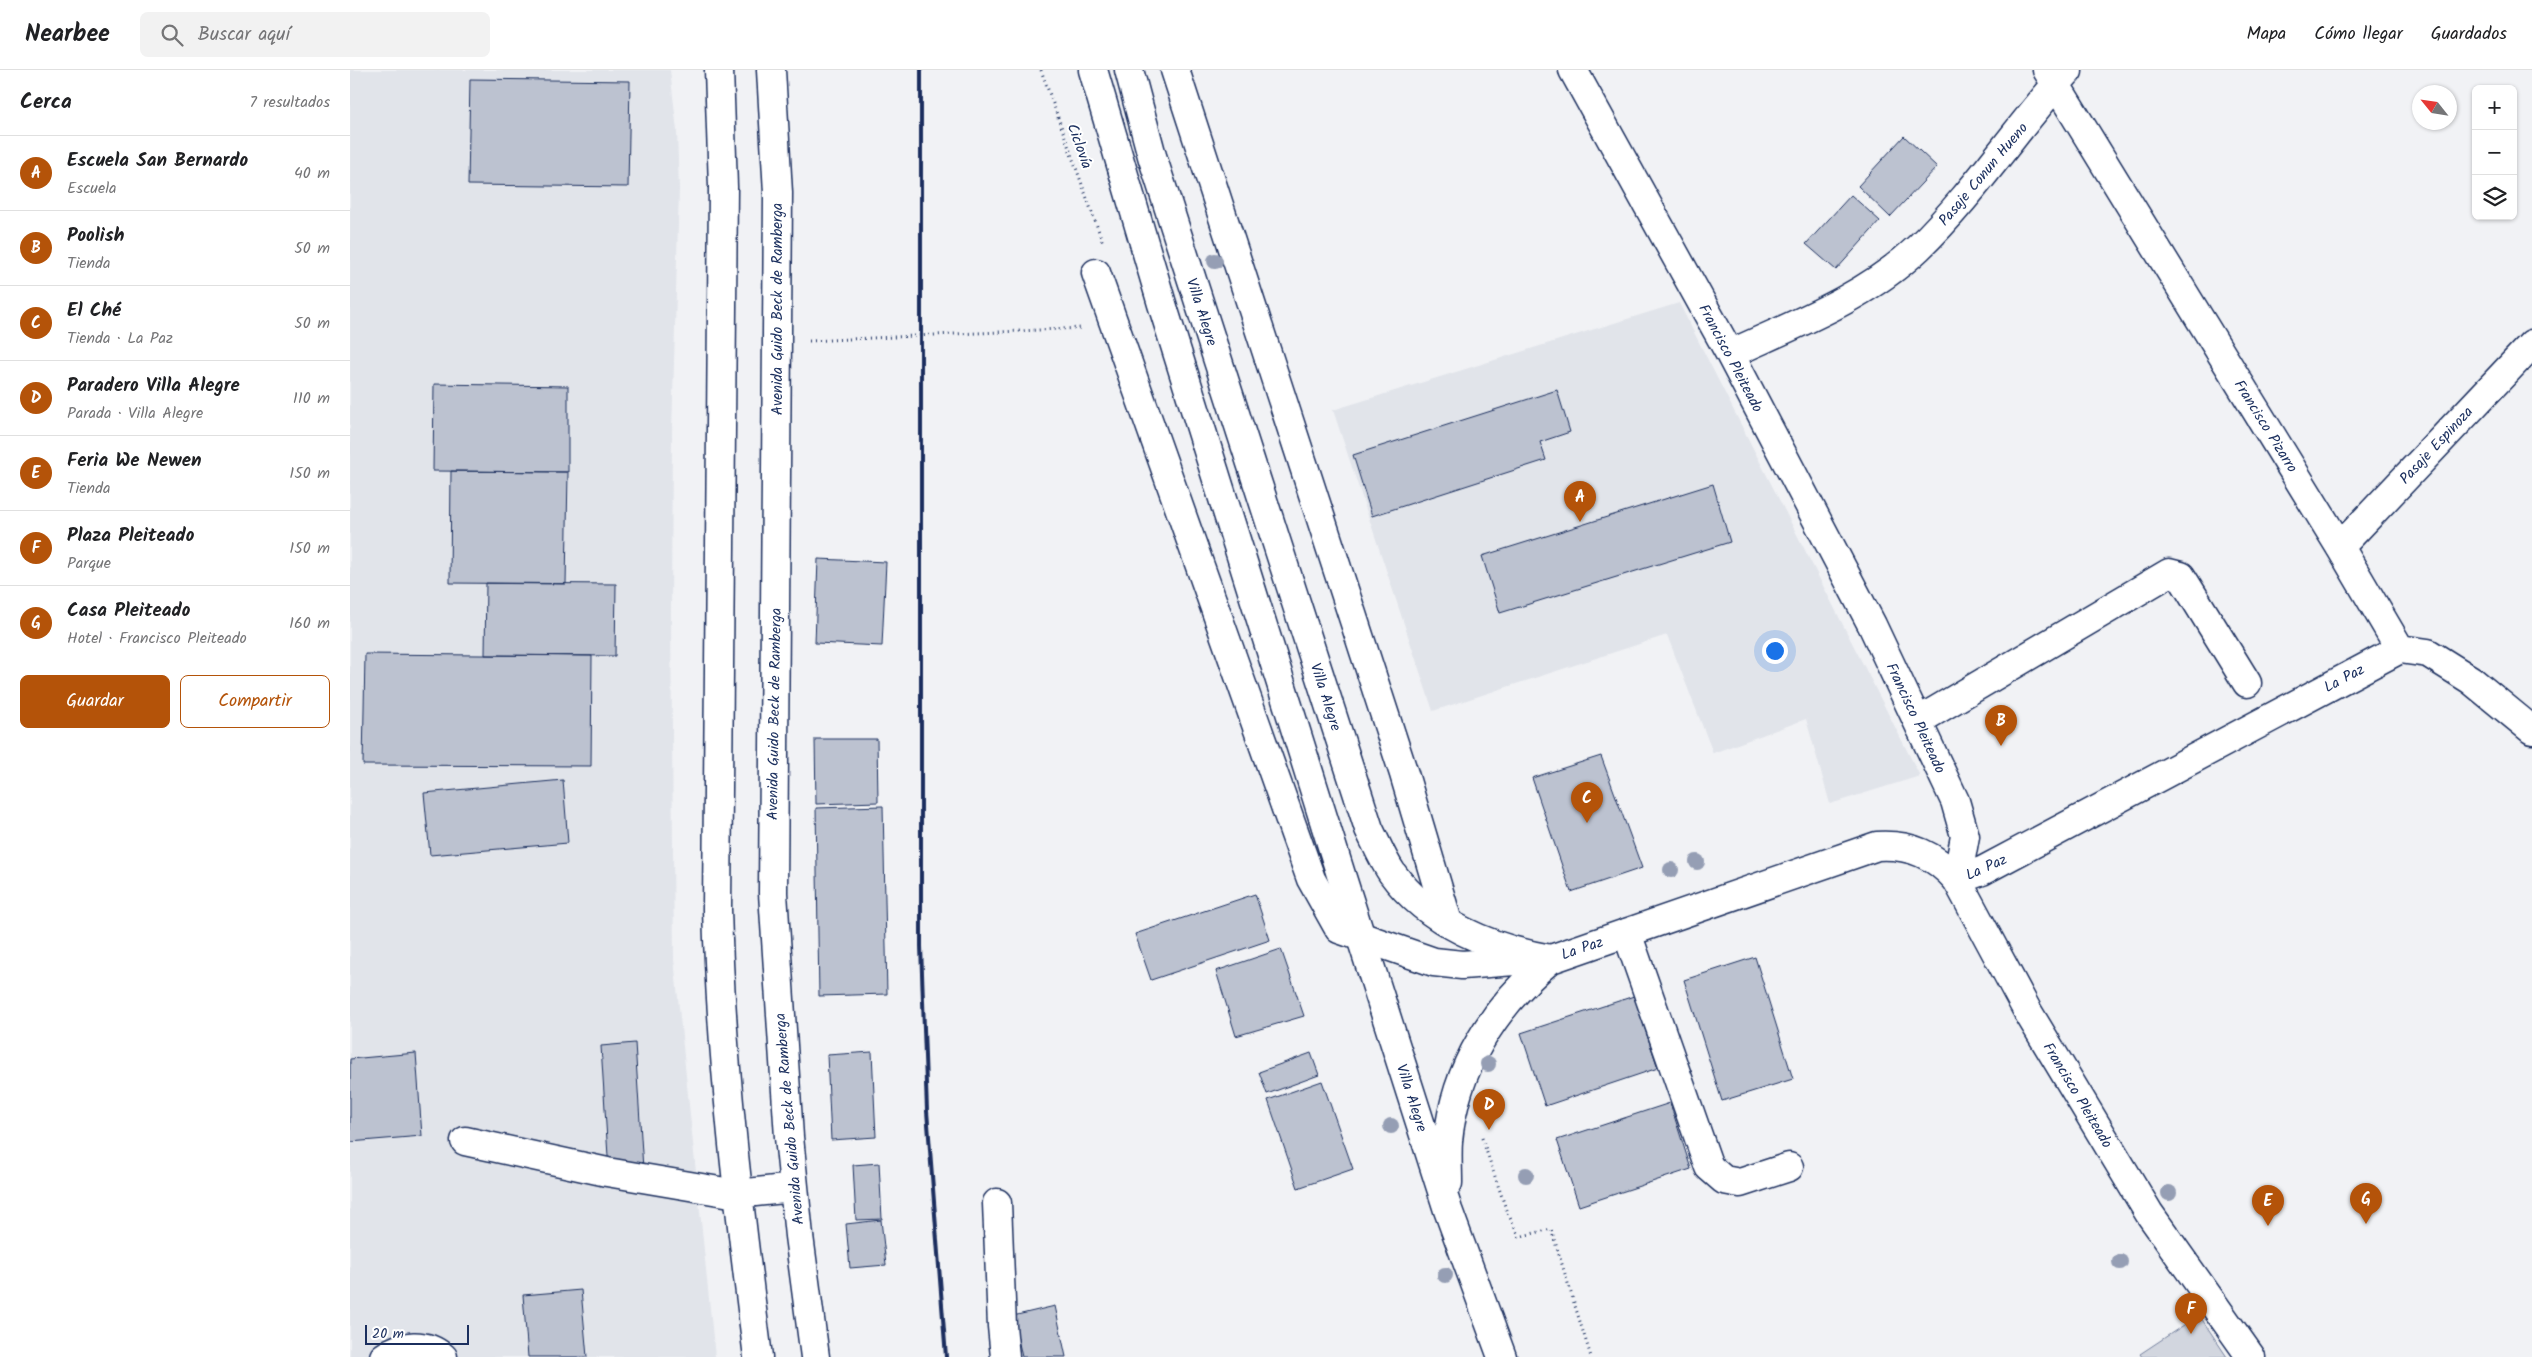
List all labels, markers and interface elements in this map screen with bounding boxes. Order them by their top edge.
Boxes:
search box [140,12,490,57]
text: Nearbee [25,15,110,54]
text: Buscar aquí [198,20,290,50]
text: Mapa [2247,20,2286,49]
text: Cómo llegar [2314,20,2403,49]
text: Guardados [2431,20,2507,49]
icon: search [158,21,186,49]
north arrow [2412,85,2457,130]
map controls [2472,85,2517,220]
button: + [2472,85,2517,130]
text: Cerca [20,86,72,119]
text: 7 resultados [250,90,330,115]
street label: Pasaje Conun Hueno [1933,117,2035,232]
street label: Ciclovía [1060,120,1098,172]
button: − [2472,130,2517,175]
text: Escuela San Bernardo [67,146,248,176]
text: A [31,161,41,186]
text: 40 m [294,161,330,186]
button: layers [2472,175,2517,220]
text: Escuela [67,176,117,201]
street label: Avenida Guido Beck de Ramberga [766,203,790,415]
text: Poolish [67,221,124,251]
text: B [31,236,41,261]
text: 50 m [294,236,330,261]
text: Tienda [67,251,111,276]
street label: Villa Alegre [1179,275,1223,350]
text: El Ché [67,296,121,326]
street label: Francisco Pleiteado [1691,300,1769,417]
text: C [31,311,41,336]
text: 50 m [294,311,330,336]
text: Tienda · La Paz [67,326,173,351]
text: Paradero Villa Alegre [67,371,240,401]
street label: Francisco Pizarro [2227,375,2304,478]
text: D [31,386,41,411]
text: 110 m [293,386,330,411]
text: Parada · Villa Alegre [67,401,203,426]
street label: Pasaje Espinoza [2394,401,2479,490]
text: Feria We Newen [67,446,201,476]
text: E [32,461,40,486]
text: 150 m [289,461,330,486]
text: Tienda [67,476,111,501]
pin: A [1564,481,1596,522]
text: Plaza Pleiteado [67,521,194,551]
text: F [32,536,40,561]
text: 150 m [289,536,330,561]
text: Parque [67,551,111,576]
text: Casa Pleiteado [67,596,190,626]
street label: Avenida Guido Beck de Ramberga [761,608,789,820]
text: G [31,611,41,636]
text: 160 m [289,611,330,636]
text: Hotel · Francisco Pleiteado [67,626,247,651]
your location [1762,638,1788,664]
street label: La Paz [2320,658,2369,700]
street label: Francisco Pleiteado [1879,659,1951,778]
street label: Villa Alegre [1303,660,1347,735]
button: Guardar [20,675,170,728]
button: Compartir [180,675,330,728]
pin: B [1985,705,2017,746]
pin: C [1571,782,1603,823]
street label: La Paz [1962,848,2011,888]
street label: La Paz [1558,930,1607,967]
street label: Avenida Guido Beck de Ramberga [769,1012,811,1226]
street label: Francisco Pleiteado [2036,1038,2118,1153]
street label: Villa Alegre [1389,1061,1433,1136]
pin: D [1473,1089,1505,1130]
pin: G [2350,1183,2382,1224]
pin: E [2252,1185,2284,1226]
pin: F [2175,1293,2207,1334]
scale bar [365,1322,469,1345]
text: 20 m [372,1323,404,1345]

